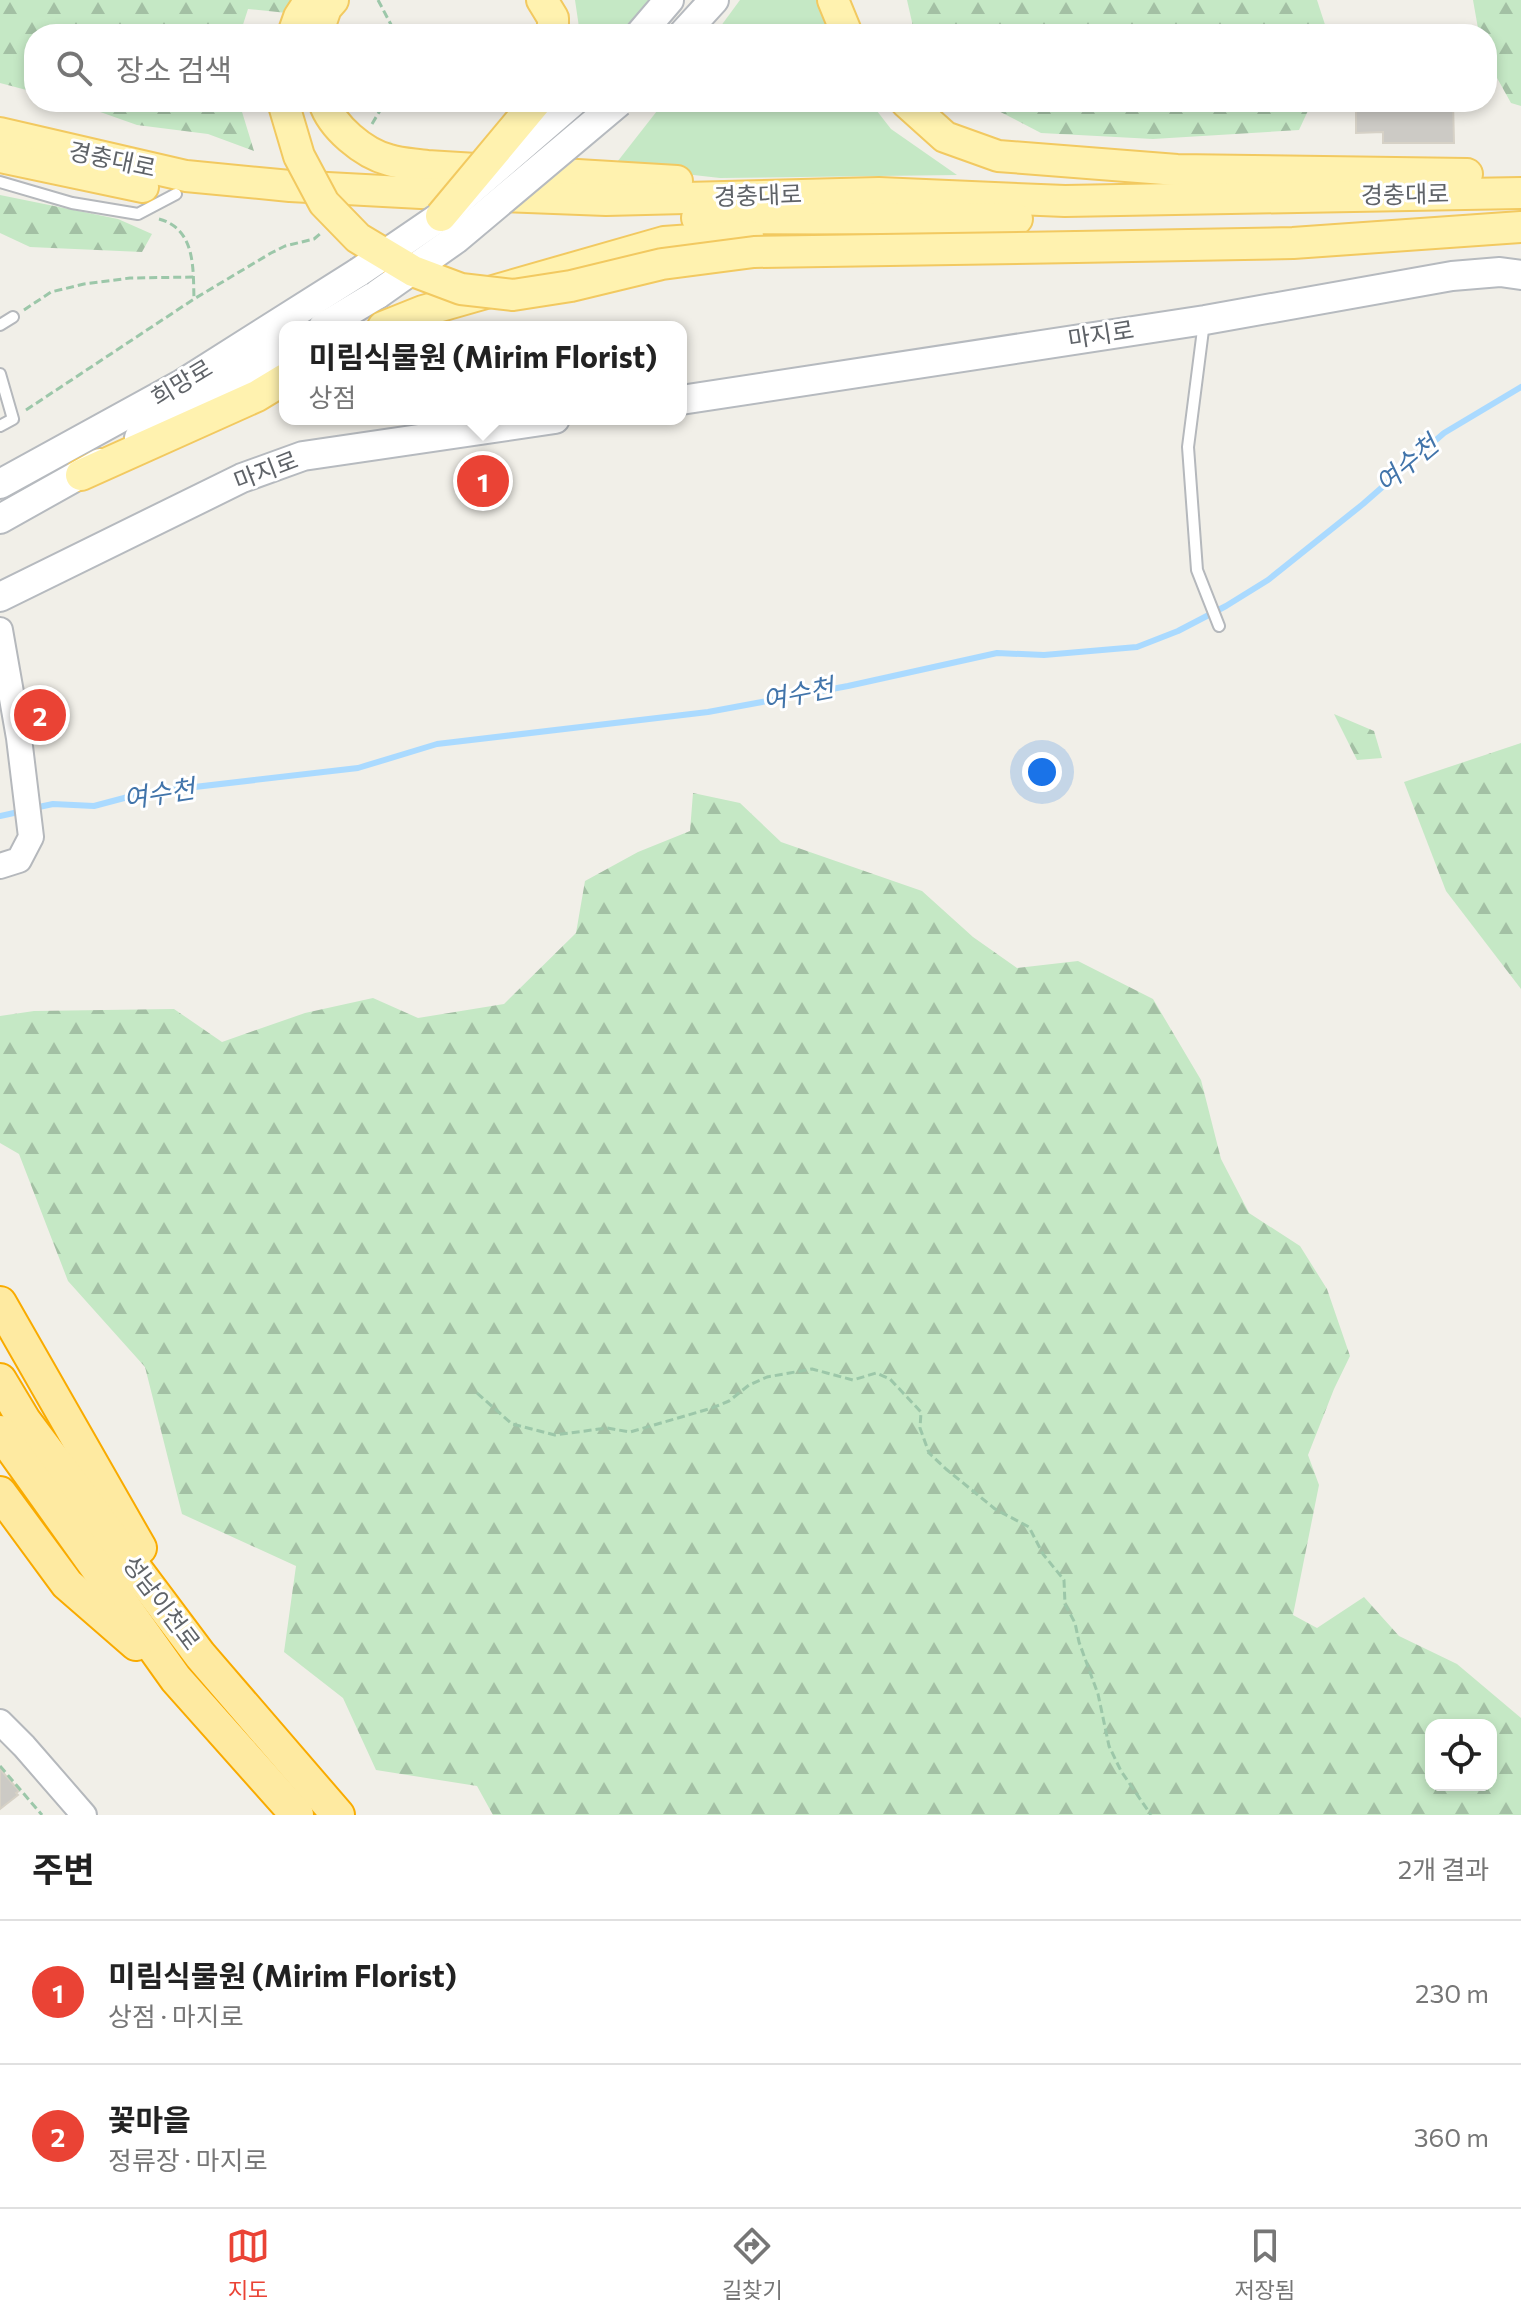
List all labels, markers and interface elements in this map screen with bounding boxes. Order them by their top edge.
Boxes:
search box [24,24,1497,112]
icon: search [52,46,96,90]
text: 장소 검색 [116,50,232,87]
street label: 경충대로 [66,135,159,182]
street label: 경충대로 [713,178,803,211]
street label: 경충대로 [1361,178,1449,209]
street label: 마지로 [1066,314,1136,353]
popup [279,321,687,425]
text: 미림식물원 (Mirim Florist) [309,337,657,374]
street label: 희망로 [145,352,217,411]
text: 상점 [309,381,356,412]
water label: 여수천 [1369,426,1446,498]
street label: 마지로 [229,444,302,495]
pin: 1 [457,451,509,511]
water label: 여수천 [760,670,839,715]
pin: 2 [14,685,66,745]
your location [1022,752,1062,792]
water label: 여수천 [121,771,200,813]
street label: 성남이천로 [117,1549,207,1655]
map controls [1425,1719,1497,1791]
button: locate [1425,1719,1497,1791]
text: 주변 [32,1847,95,1889]
text: 2개 결과 [1398,1853,1489,1884]
text: 미림식물원 (Mirim Florist) [108,1956,457,1993]
text: 1 [52,1977,64,2008]
text: 230 m [1415,1977,1489,2008]
text: 상점 · 마지로 [108,2000,244,2031]
text: 꽃마을 [108,2100,191,2137]
text: 2 [51,2121,65,2152]
text: 360 m [1414,2121,1489,2152]
text: 정류장 · 마지로 [108,2144,268,2175]
tab: 지도 [226,2224,270,2304]
tab: 길찾기 [722,2224,783,2304]
tab: 저장됨 [1234,2224,1295,2304]

